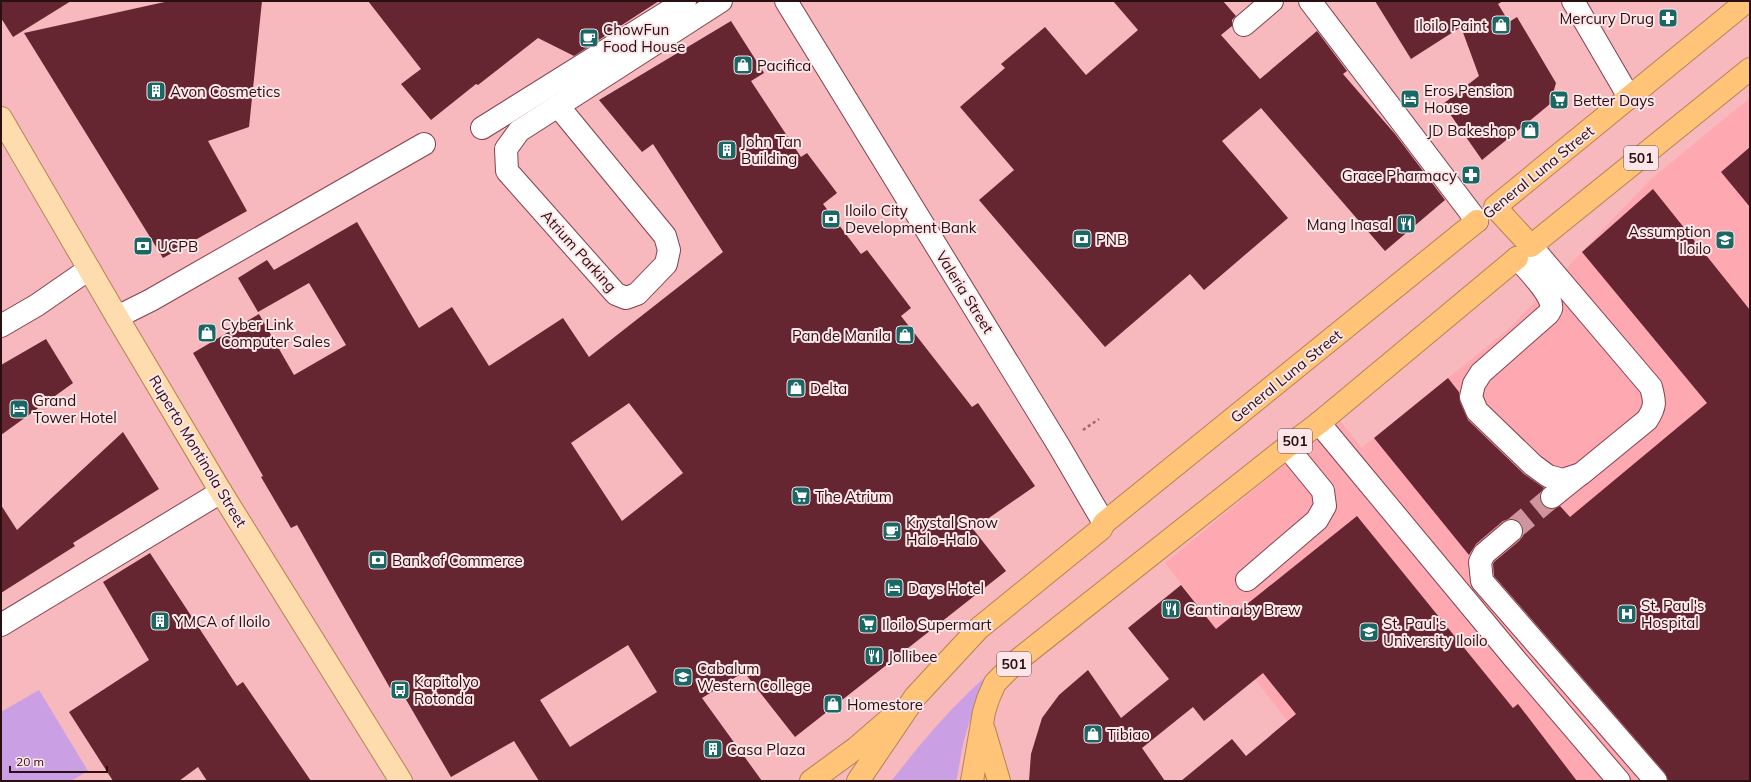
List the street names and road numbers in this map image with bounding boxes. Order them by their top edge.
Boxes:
street label: General Luna Street [1478,121,1598,223]
road number: 501 [1624,146,1658,170]
street label: Atrium Parking [537,206,621,296]
street label: Valeria Street [932,247,998,337]
street label: General Luna Street [1226,325,1346,427]
street label: Ruperto Montinola Street [145,372,251,530]
road number: 501 [1278,429,1312,453]
road number: 501 [997,652,1031,676]

